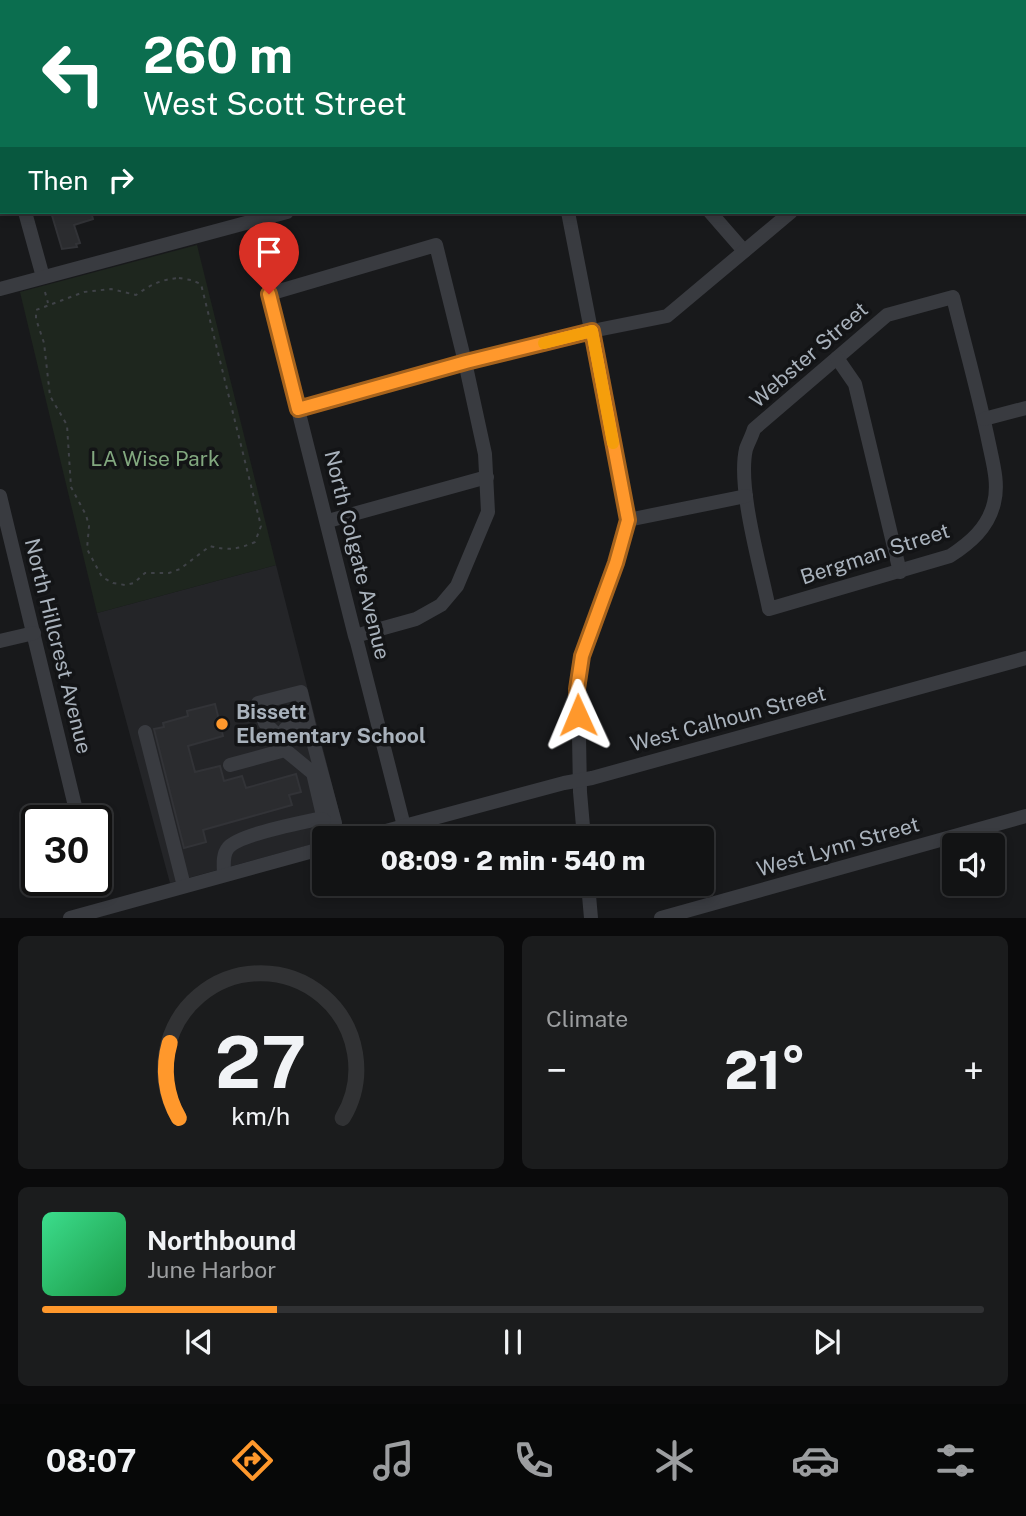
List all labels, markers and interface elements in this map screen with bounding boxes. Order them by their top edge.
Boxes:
text: 260 m [143,26,293,84]
icon: left [28,28,119,119]
text: West Scott Street [143,85,407,122]
icon: right [102,161,140,199]
text: Then [28,165,88,196]
pin [239,222,299,294]
icon: arrive [250,233,288,271]
street label: Webster Street [745,297,873,413]
park label: LA Wise Park [90,446,220,471]
street label: North Colgate Avenue [319,448,396,662]
street label: Bergman Street [797,518,953,589]
street label: North Hillcrest Avenue [20,536,97,756]
position arrow [541,678,615,752]
street label: West Calhoun Street [627,680,828,757]
place label: Bissett Elementary School [236,699,426,748]
marker: Bissett Elementary School [214,716,230,732]
speed limit sign: 30 [21,805,112,896]
street label: West Lynn Street [754,811,922,882]
map controls [942,833,1005,896]
button: sound [942,833,1005,896]
text: 08:09 · 2 min · 540 m [381,845,645,876]
text: Climate [546,1005,628,1032]
text: 27 [215,1020,307,1105]
text: 21° [724,1040,806,1101]
text: − [546,1048,567,1093]
text: + [963,1048,984,1093]
text: km/h [232,1101,290,1131]
text: Northbound [147,1225,296,1256]
text: June Harbor [147,1256,276,1283]
icon: previous [180,1323,218,1361]
icon: pause [494,1323,532,1361]
icon: next [808,1323,846,1361]
icon: directions [228,1436,277,1485]
icon: music [369,1436,418,1485]
icon: phone [509,1436,558,1485]
icon: climate [650,1436,699,1485]
icon: car [791,1436,840,1485]
icon: filters [931,1436,980,1485]
text: 08:07 [46,1442,137,1479]

